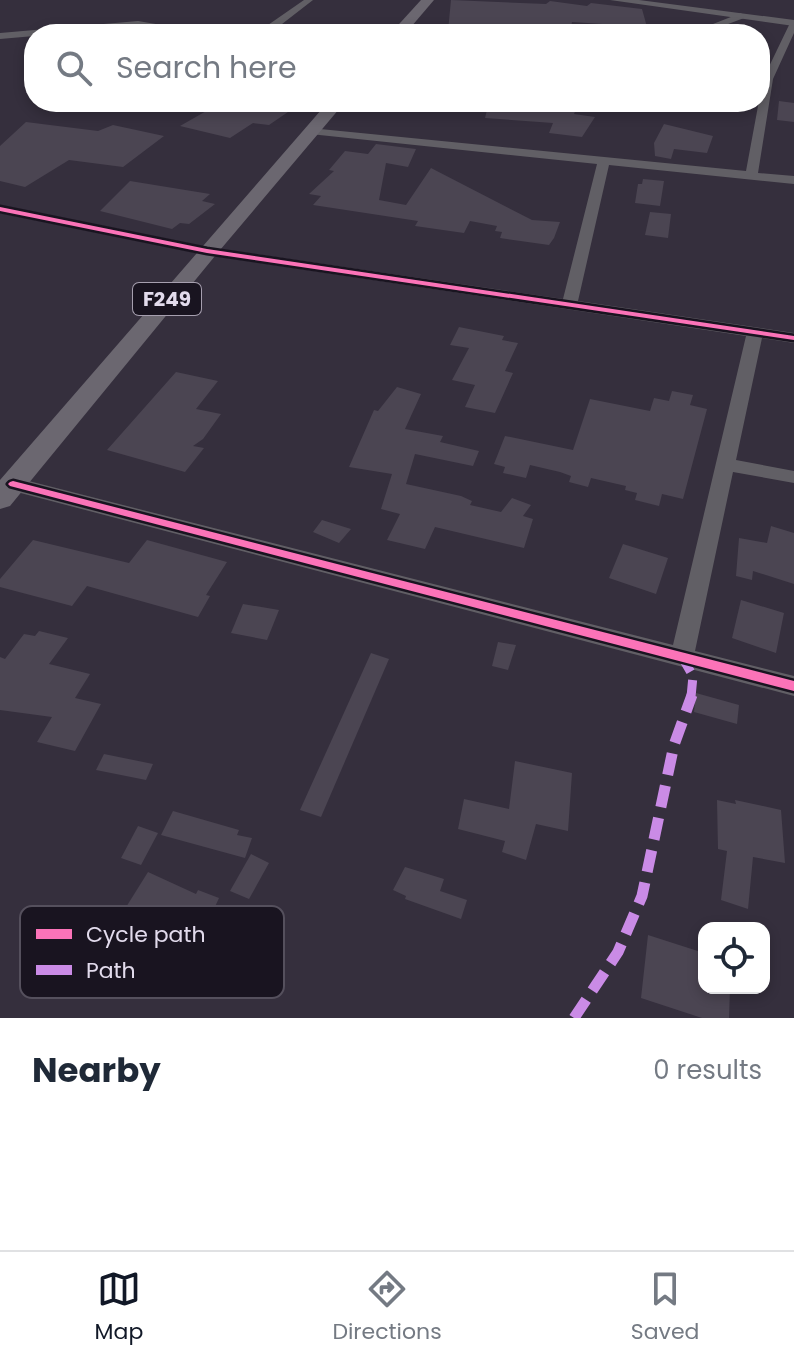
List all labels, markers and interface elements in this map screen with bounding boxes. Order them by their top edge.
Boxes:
search box [24,24,770,112]
icon: search [52,46,96,90]
text: Search here [116,46,297,89]
road number: F249 [133,283,201,315]
legend [20,906,284,998]
text: Cycle path [86,919,205,950]
map controls [698,922,770,994]
button: locate [698,922,770,994]
text: Path [86,955,136,986]
text: Nearby [32,1046,161,1094]
text: 0 results [653,1052,762,1088]
tab: Map [95,1267,143,1348]
tab: Directions [332,1267,442,1348]
tab: Saved [631,1267,699,1348]

